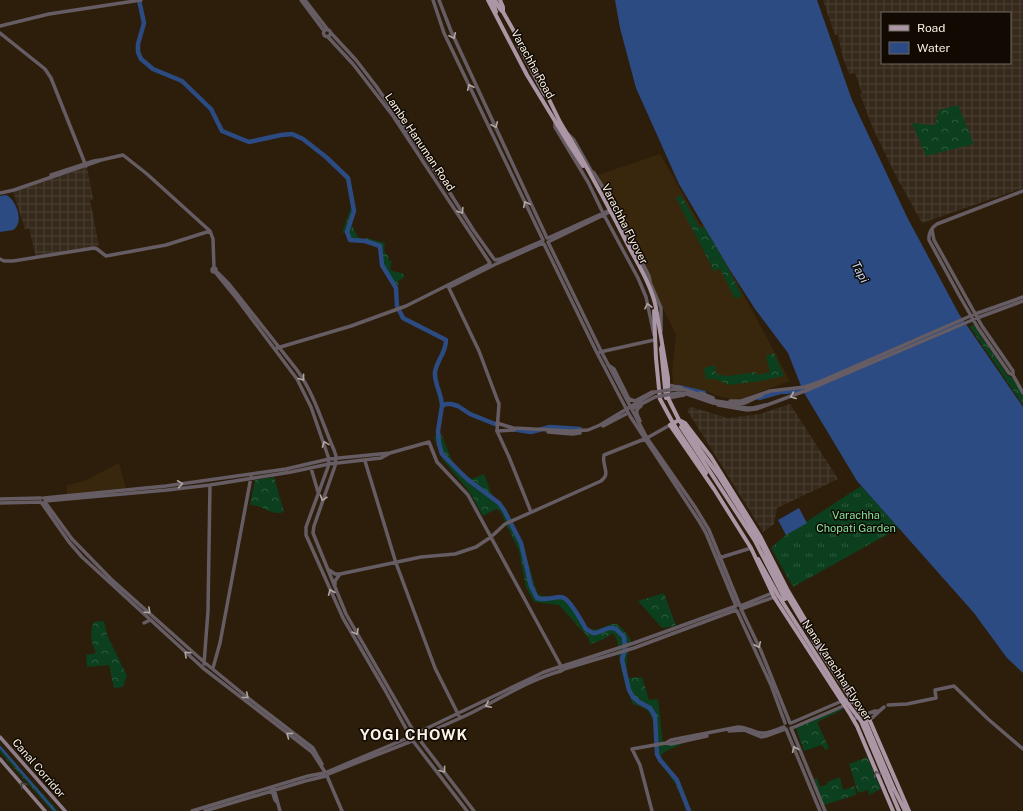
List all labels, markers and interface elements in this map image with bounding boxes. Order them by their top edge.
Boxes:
legend [881,12,1011,64]
text: Road [917,21,945,35]
street label: Varachha Road [509,28,557,100]
one-way arrow [449,33,457,40]
text: Water [917,41,951,55]
one-way arrow [467,84,475,91]
street label: Lambe Hanuman Road [383,91,457,193]
one-way arrow [490,121,498,129]
street label: Varachha Flyover [600,182,650,266]
one-way arrow [523,201,531,209]
one-way arrow [456,207,464,214]
water label: Tapi [849,259,871,285]
one-way arrow [644,302,652,309]
one-way arrow [297,373,304,380]
one-way arrow [789,391,797,399]
one-way arrow [322,441,330,448]
one-way arrow [177,480,183,489]
one-way arrow [320,495,328,502]
park label: Varachha Chopati Garden [816,509,896,534]
one-way arrow [328,588,336,596]
one-way arrow [143,606,150,613]
street label: Nana Varachha Flyover [800,618,874,722]
one-way arrow [352,628,359,635]
one-way arrow [753,640,761,648]
one-way arrow [184,651,192,659]
one-way arrow [241,691,249,698]
one-way arrow [485,700,492,707]
district label: YOGI CHOWK [360,726,468,743]
one-way arrow [286,733,293,740]
street label: Canal Corridor [10,736,68,800]
one-way arrow [791,746,799,753]
one-way arrow [438,766,445,773]
one-way arrow [874,770,882,778]
one-way arrow [20,782,27,790]

